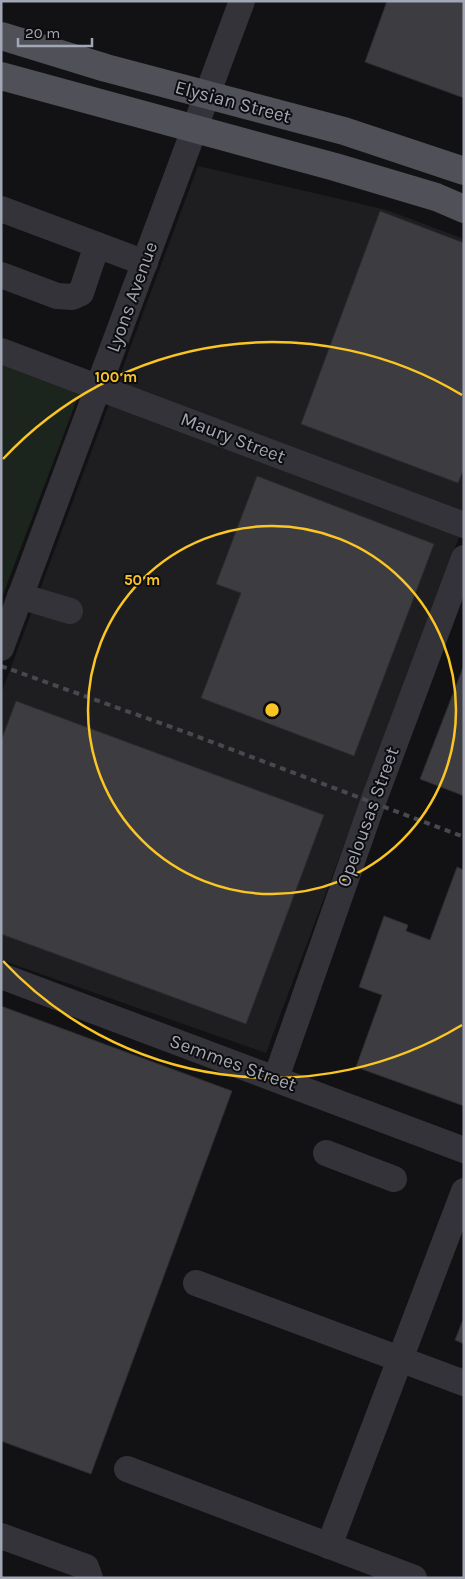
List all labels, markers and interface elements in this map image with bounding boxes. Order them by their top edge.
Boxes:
scale bar [18,15,91,47]
text: 20 m [25,24,60,42]
street label: Elysian Street [173,76,293,128]
street label: Lyons Avenue [102,239,162,355]
text: 100 m [95,368,137,386]
street label: Maury Street [177,408,289,468]
text: 50 m [124,571,160,589]
centre of rings [263,701,281,719]
street label: Opelousas Street [332,744,404,890]
street label: Semmes Street [167,1030,299,1096]

